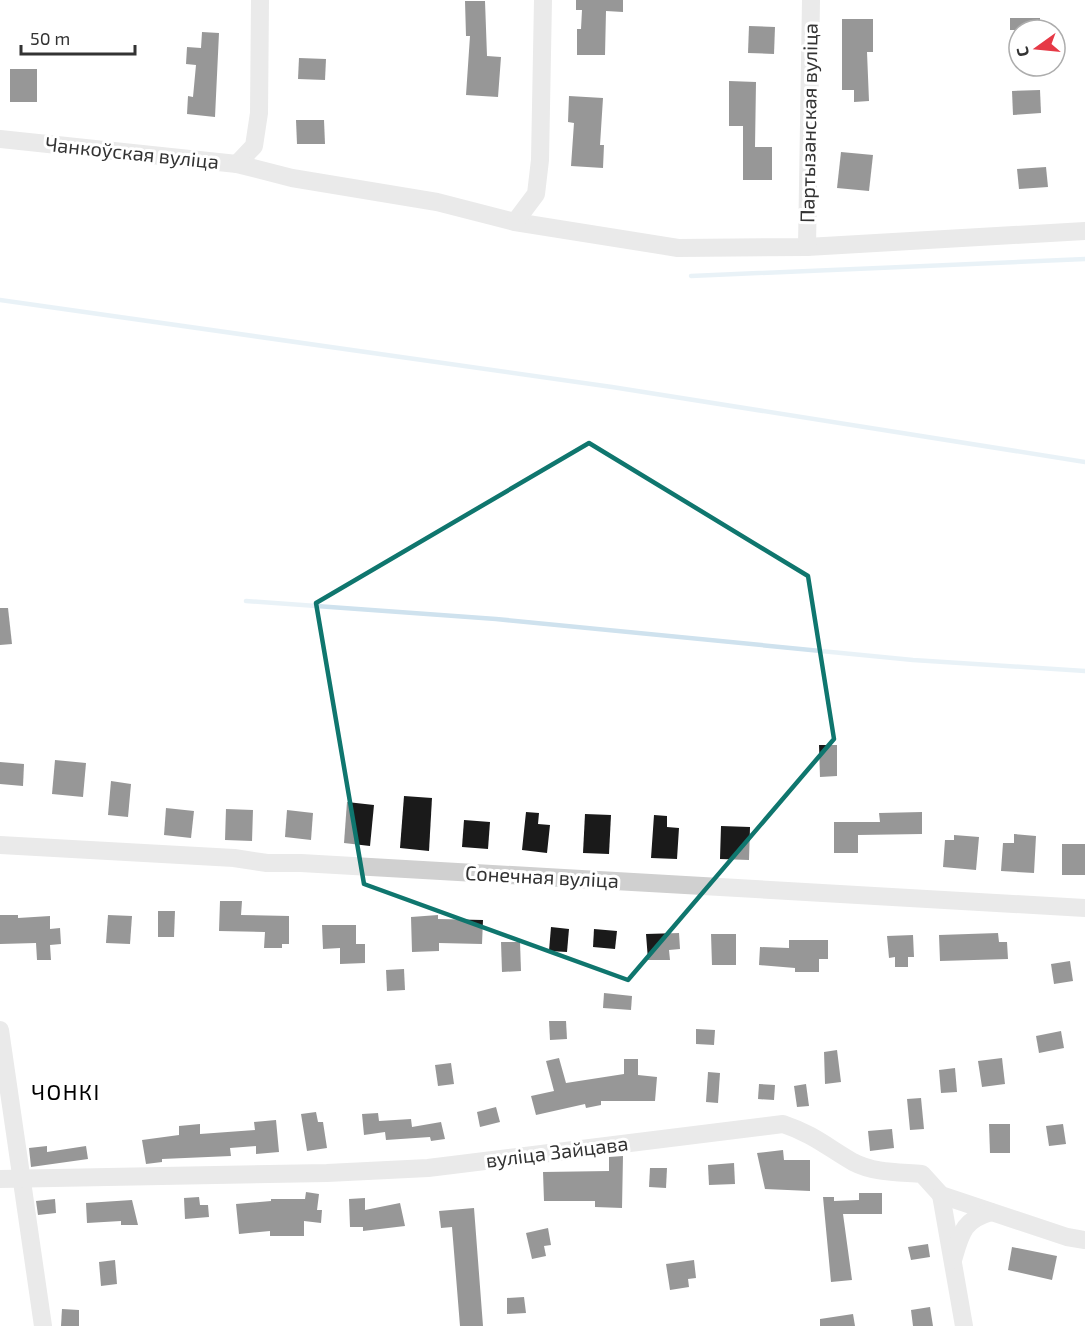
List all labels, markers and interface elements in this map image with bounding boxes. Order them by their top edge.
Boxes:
scale bar [21,18,135,56]
north arrow [1007,18,1067,78]
street label: Партызанская вуліца [794,23,823,223]
text: 50 m [30,27,70,49]
text: С [1012,45,1032,59]
street label: Чанкоўская вуліца [44,131,220,174]
street label: Сонечная вуліца [465,860,619,893]
district label: ЧОНКІ [31,1078,101,1104]
street label: вуліца Зайцава [484,1130,630,1173]

